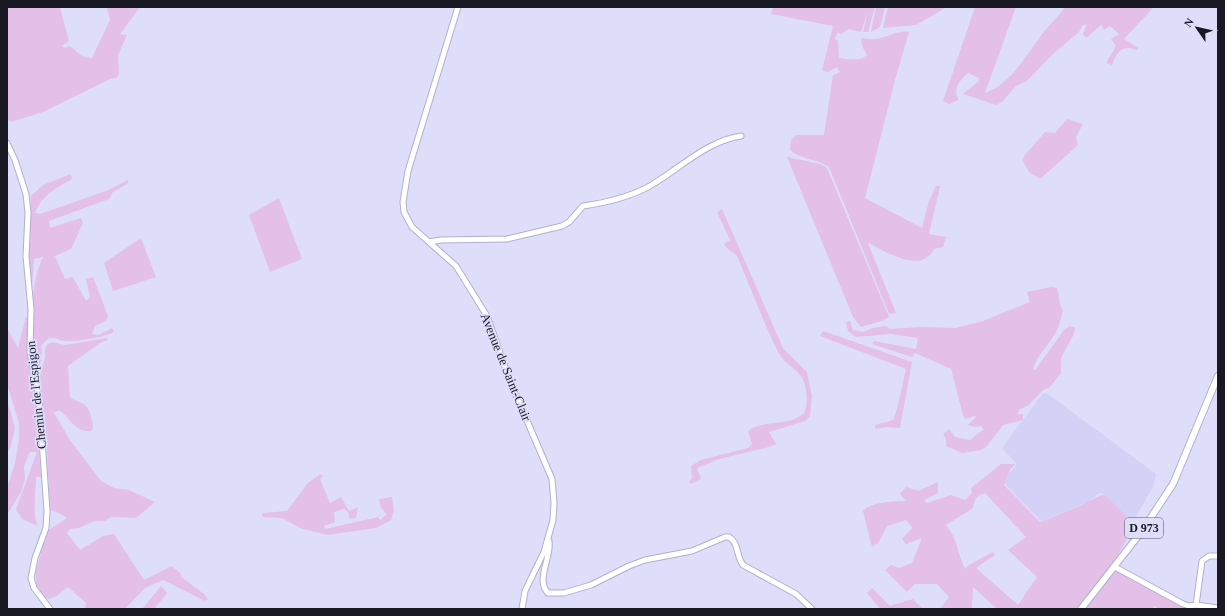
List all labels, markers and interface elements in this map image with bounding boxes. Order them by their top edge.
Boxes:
north arrow [1177,8,1217,48]
text: N [1182,16,1196,29]
street label: Avenue de Saint-Clair [477,311,535,424]
street label: Chemin de l'Espigon [23,340,49,450]
road number: D 973 [1125,518,1163,538]

